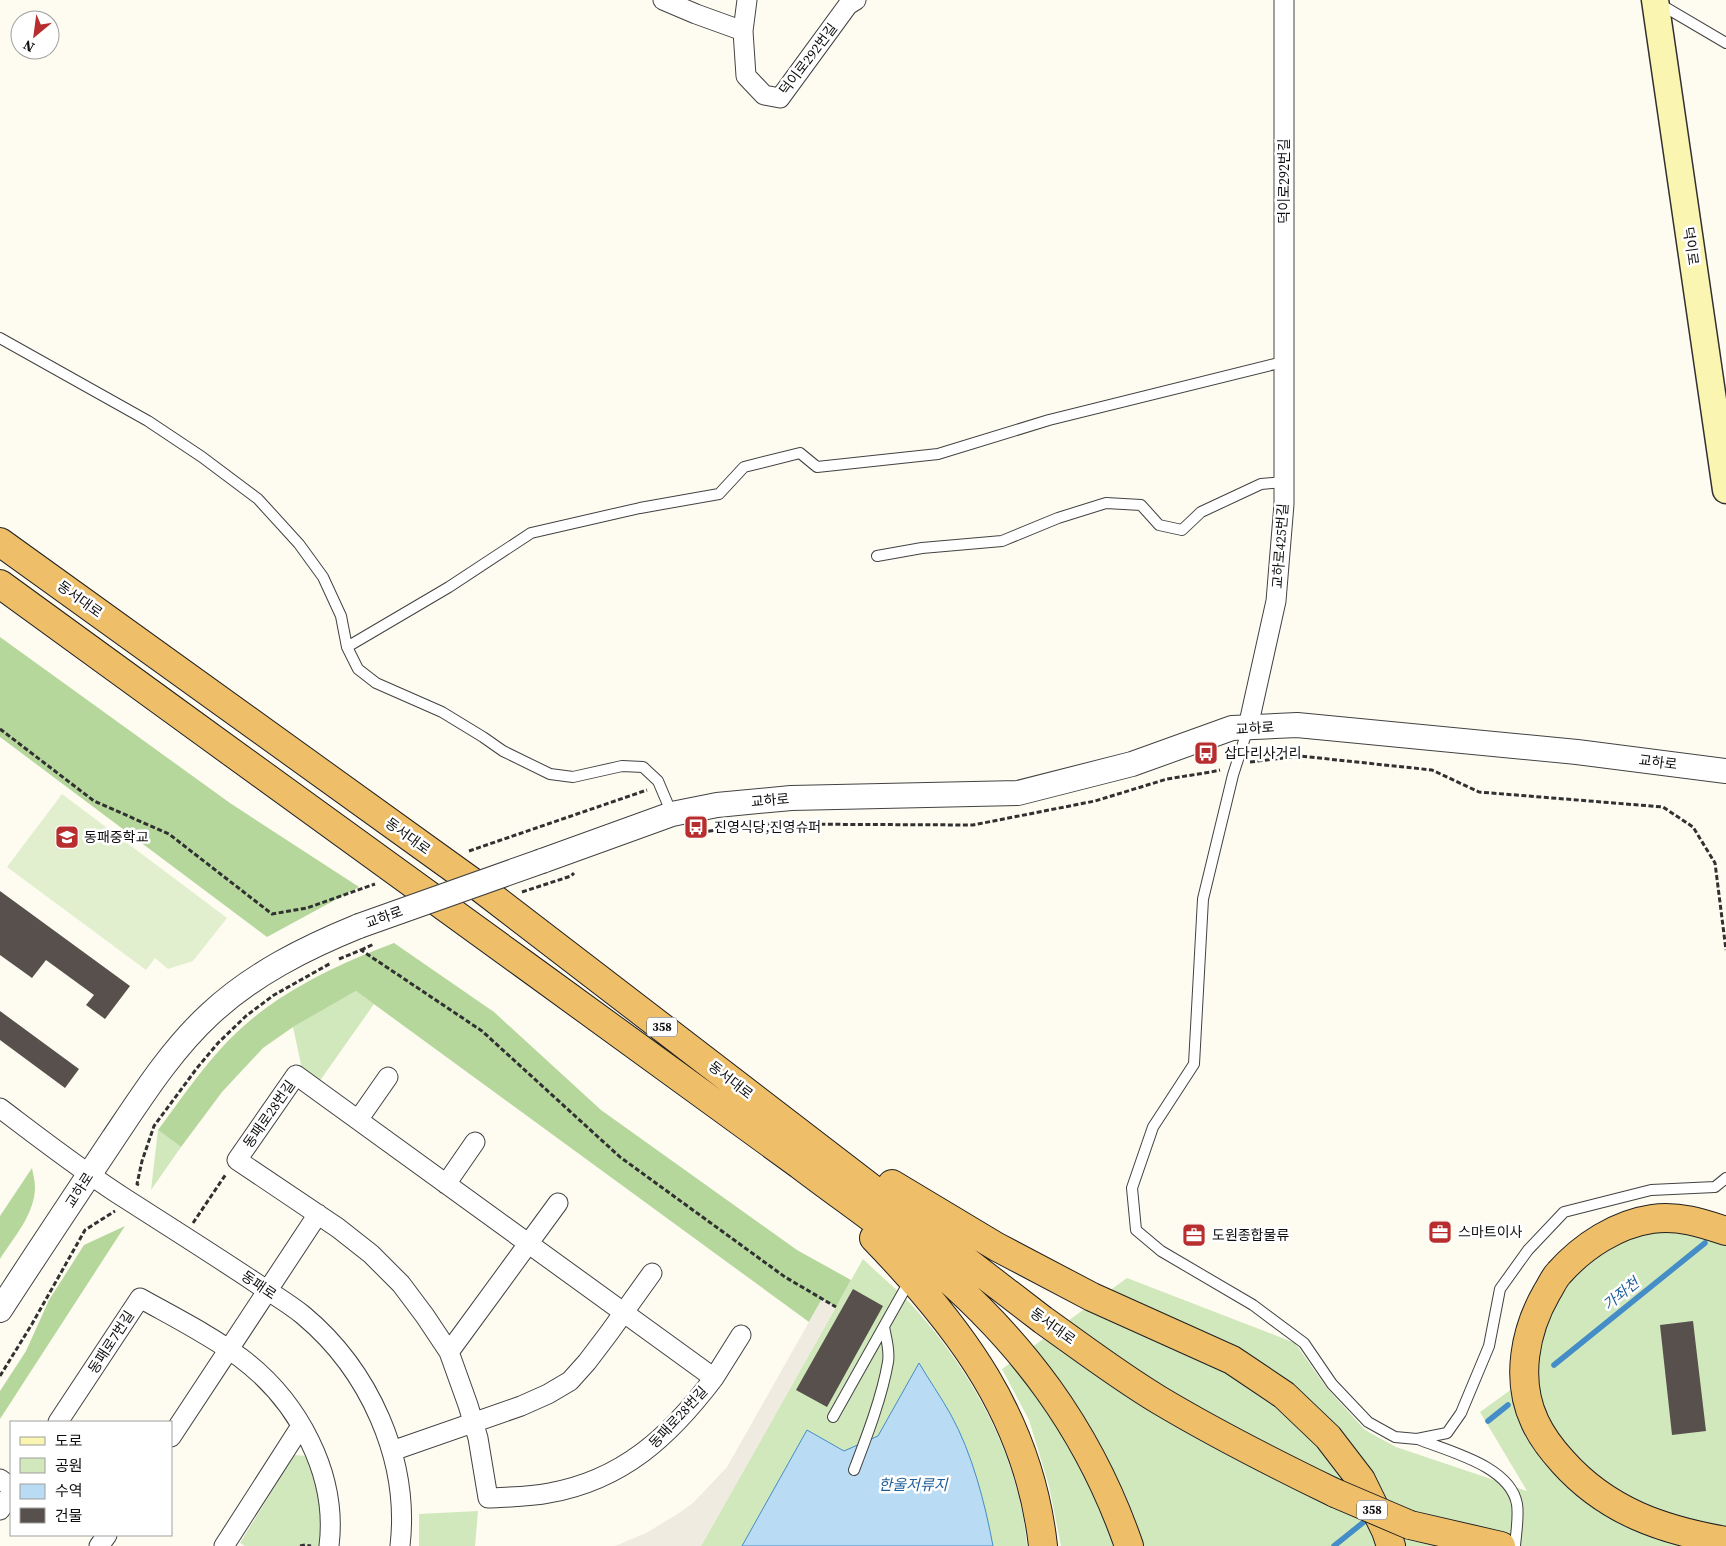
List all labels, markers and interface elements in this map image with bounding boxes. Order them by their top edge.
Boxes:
north arrow [10,10,60,60]
street label: 덕이로292번길 [774,19,842,99]
text: N [19,35,38,58]
street label: 덕이로292번길 [1274,138,1294,224]
street label: 덕이로 [1678,225,1704,267]
street label: 교하로425번길 [1267,503,1293,589]
street label: 동서대로 [53,576,107,622]
street label: 교하로 [1235,717,1275,739]
bus stop icon: 삽다리사거리 [1193,740,1219,766]
place label: 삽다리사거리 [1224,743,1301,763]
street label: 교하로 [1638,750,1679,774]
street label: 교하로 [750,788,790,812]
street label: 동서대로 [381,813,435,859]
bus stop icon: 진영식당,진영슈퍼 [683,814,709,840]
place label: 진영식당,진영슈퍼 [714,817,821,837]
school or university icon: 동패중학교 [54,824,80,850]
place label: 동패중학교 [84,827,149,847]
street label: 교하로 [362,901,406,933]
road number: 358 [647,1018,677,1036]
street label: 동서대로 [705,1056,758,1104]
street label: 동패로28번길 [238,1076,300,1152]
street label: 교하로 [60,1168,98,1212]
office icon: 스마트이사 [1427,1219,1453,1245]
office icon: 도원종합물류 [1181,1222,1207,1248]
place label: 스마트이사 [1458,1222,1523,1242]
place label: 도원종합물류 [1212,1225,1289,1245]
street label: 동패로 [237,1266,281,1304]
water label: 가좌천 [1598,1271,1645,1315]
street label: 동서대로 [1026,1303,1080,1349]
street label: 동패로7번길 [83,1307,139,1377]
street label: 동패로28번길 [644,1382,712,1452]
legend [10,1421,172,1536]
text: 도로 [55,1430,83,1451]
text: 공원 [55,1455,83,1476]
water label: 한울저류지 [878,1474,949,1495]
text: 수역 [55,1480,83,1501]
road number: 358 [1357,1500,1387,1520]
text: 건물 [55,1505,83,1526]

